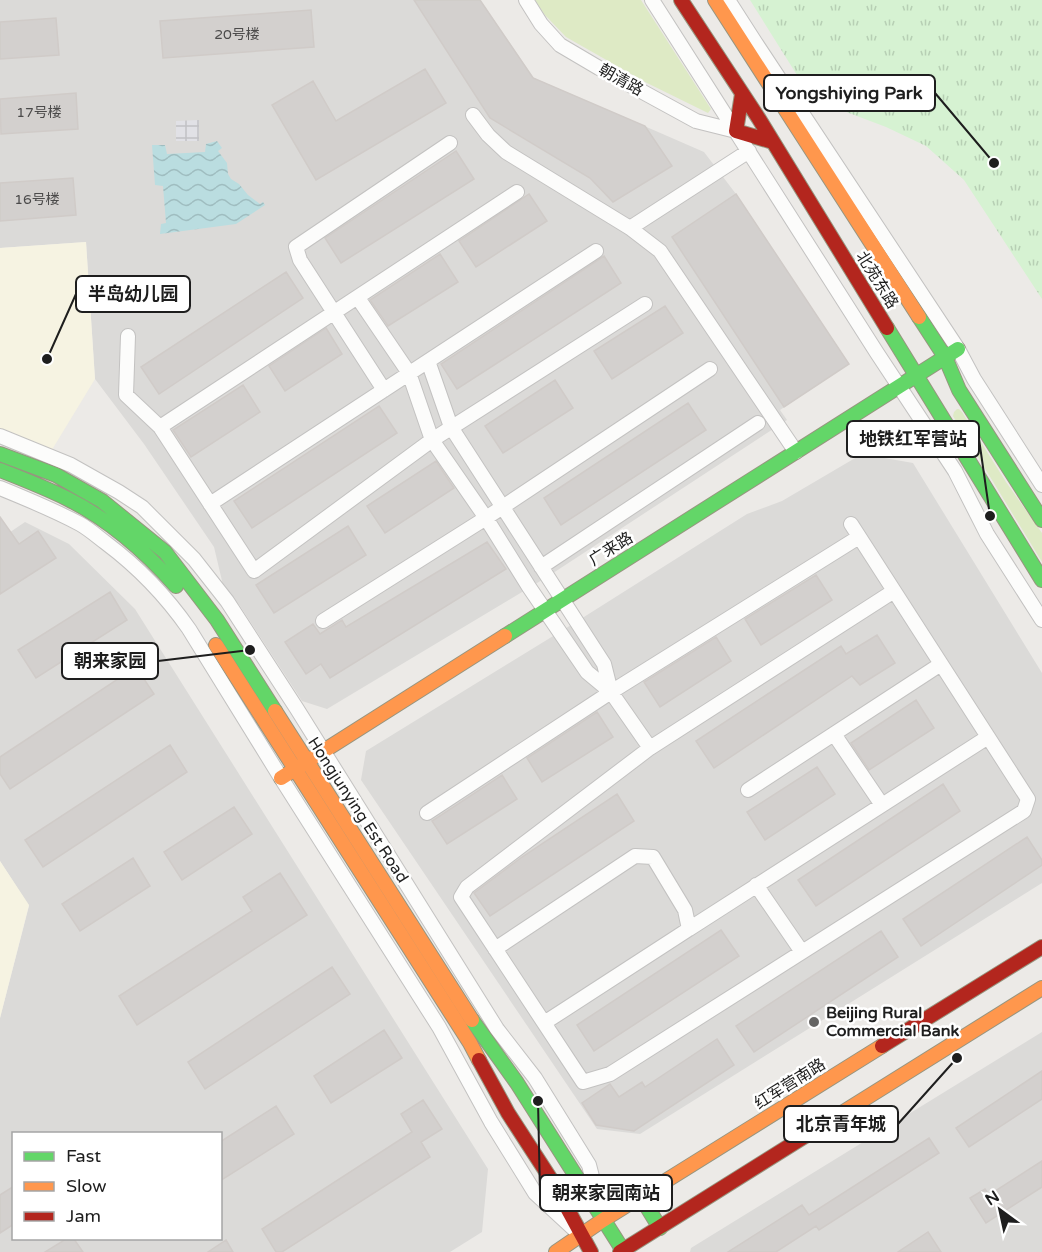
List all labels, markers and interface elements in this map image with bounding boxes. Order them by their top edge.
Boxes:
house number: 20号楼 [214,26,260,43]
street label: 朝清路 [595,60,647,100]
callout: Yongshiying Park [764,75,935,111]
text: Yongshiying Park [775,82,923,104]
house number: 17号楼 [16,104,62,121]
house number: 16号楼 [14,191,60,208]
street label: 北苑东路 [852,248,902,312]
callout: 半岛幼儿园 [76,276,190,312]
text: 半岛幼儿园 [88,283,178,305]
callout: 地铁红军营站 [847,421,979,457]
text: 地铁红军营站 [859,428,967,450]
street label: 广来路 [585,528,637,570]
callout: 朝来家园 [62,643,158,679]
text: 朝来家园 [74,650,146,672]
street label: Hongjunying Est Road [303,733,413,887]
place label: Beijing Rural Commercial Bank [826,1003,959,1041]
marker: Beijing Rural Commercial Bank [807,1015,821,1029]
street label: 红军营南路 [751,1054,829,1114]
callout: 北京青年城 [784,1106,898,1142]
text: 北京青年城 [796,1113,886,1135]
legend [12,1132,222,1240]
text: Fast [66,1145,101,1167]
text: Slow [66,1175,107,1197]
callout: 朝来家园南站 [540,1175,672,1211]
north arrow [970,1180,1030,1240]
text: 朝来家园南站 [552,1182,660,1204]
text: N [982,1186,1003,1210]
text: Jam [66,1205,101,1227]

